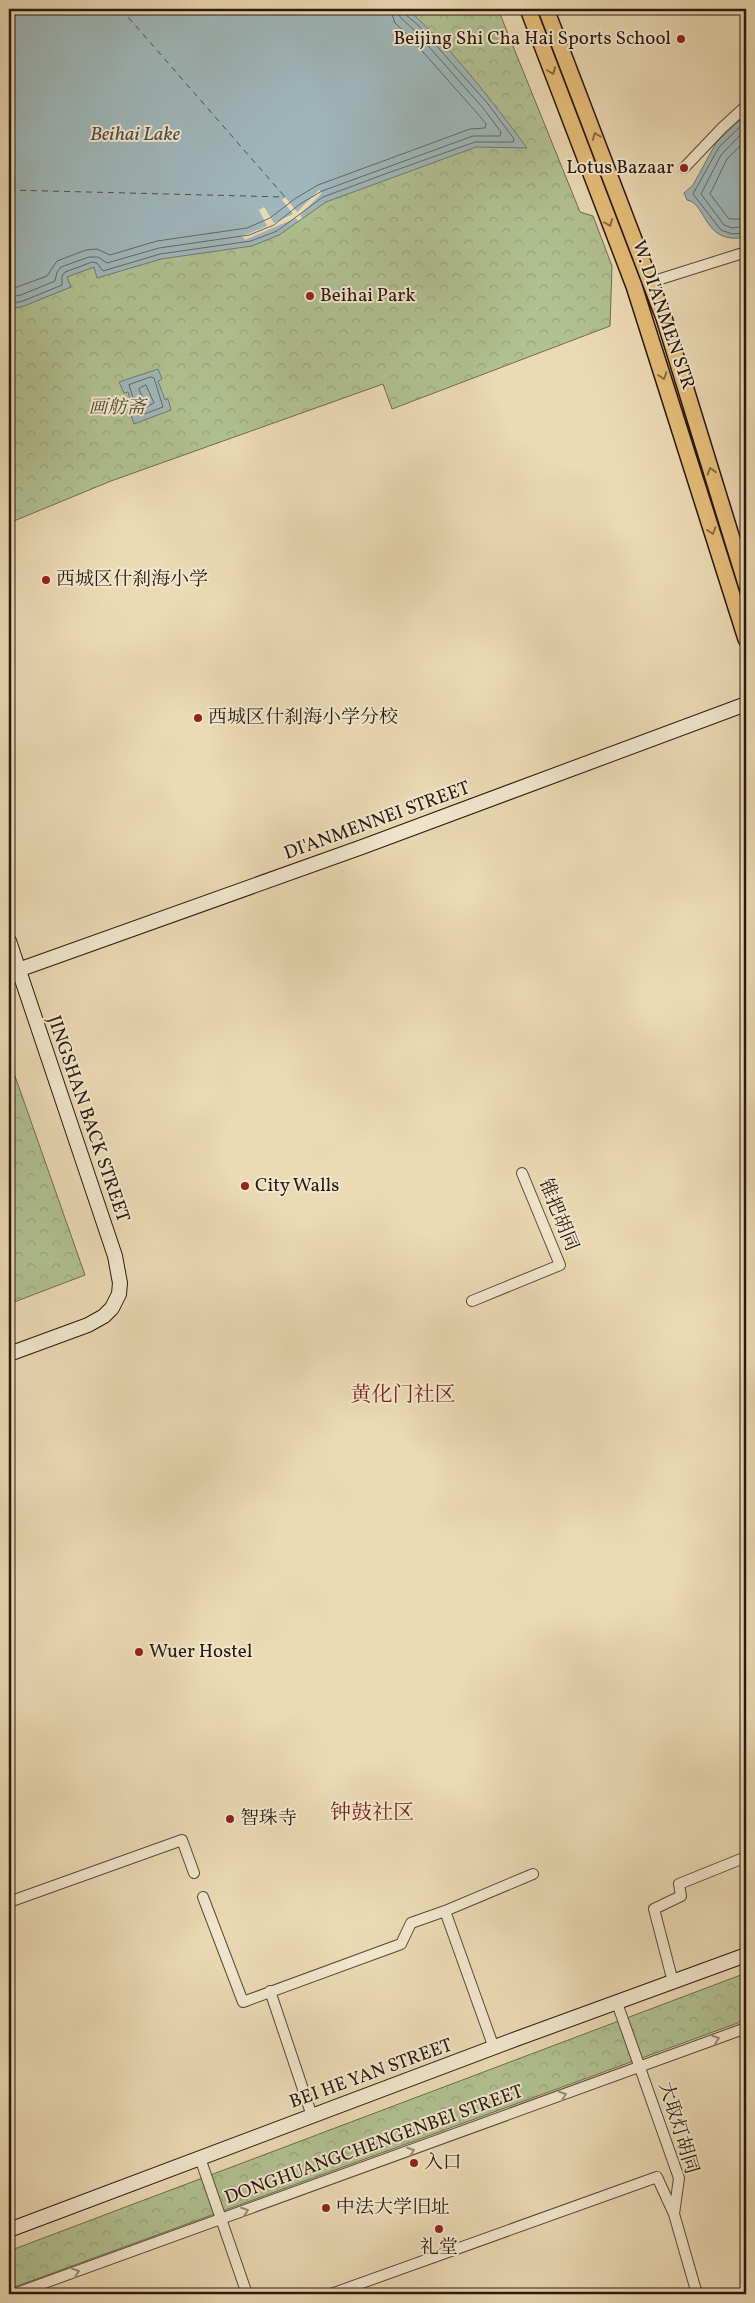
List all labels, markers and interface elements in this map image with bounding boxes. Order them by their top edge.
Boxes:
place label: Beijing Shi Cha Hai Sports School [393,26,671,52]
marker: Beijing Shi Cha Hai Sports School [675,33,687,45]
one-way arrow [546,66,556,74]
water label: Beihai Lake [90,121,181,149]
one-way arrow [591,132,601,140]
place label: Lotus Bazaar [566,155,674,181]
marker: Lotus Bazaar [678,162,690,174]
one-way arrow [604,218,614,226]
street label: W. DI'ANMEN STR [625,237,701,393]
place label: Beihai Park [320,283,416,309]
marker: Beihai Park [304,290,316,302]
one-way arrow [657,371,667,380]
park label: 画舫斋 [88,395,148,421]
one-way arrow [707,467,717,476]
one-way arrow [707,526,717,534]
place label: 西城区什刹海小学 [56,567,208,593]
marker: 西城区什刹海小学 [40,574,52,586]
place label: 西城区什刹海小学分校 [208,705,398,731]
marker: 西城区什刹海小学分校 [192,712,204,724]
street label: DI'ANMENNEI STREET [280,775,474,867]
street label: JINGSHAN BACK STREET [40,1012,136,1226]
place label: City Walls [255,1173,339,1199]
street label: 锥把胡同 [532,1175,584,1255]
marker: City Walls [239,1180,251,1192]
district label: 黄化门社区 [351,1381,456,1410]
place label: Wuer Hostel [149,1639,253,1665]
marker: Wuer Hostel [133,1646,145,1658]
district label: 钟鼓社区 [330,1799,414,1828]
place label: 智珠寺 [240,1806,297,1832]
marker: 智珠寺 [224,1813,236,1825]
street label: BEI HE YAN STREET [286,2032,456,2116]
one-way arrow [711,2035,720,2045]
street label: DONGHUANGCHENGENBEI STREET [221,2079,527,2211]
street label: 大取灯胡同 [652,2079,704,2177]
one-way arrow [559,2091,567,2101]
one-way arrow [406,2147,415,2157]
place label: 入口 [424,2150,462,2176]
marker: 入口 [408,2157,420,2169]
place label: 中法大学旧址 [336,2195,450,2221]
marker: 中法大学旧址 [320,2202,332,2214]
one-way arrow [241,2207,249,2217]
marker: 礼堂 [433,2223,445,2235]
place label: 礼堂 [420,2235,458,2261]
one-way arrow [71,2268,80,2278]

